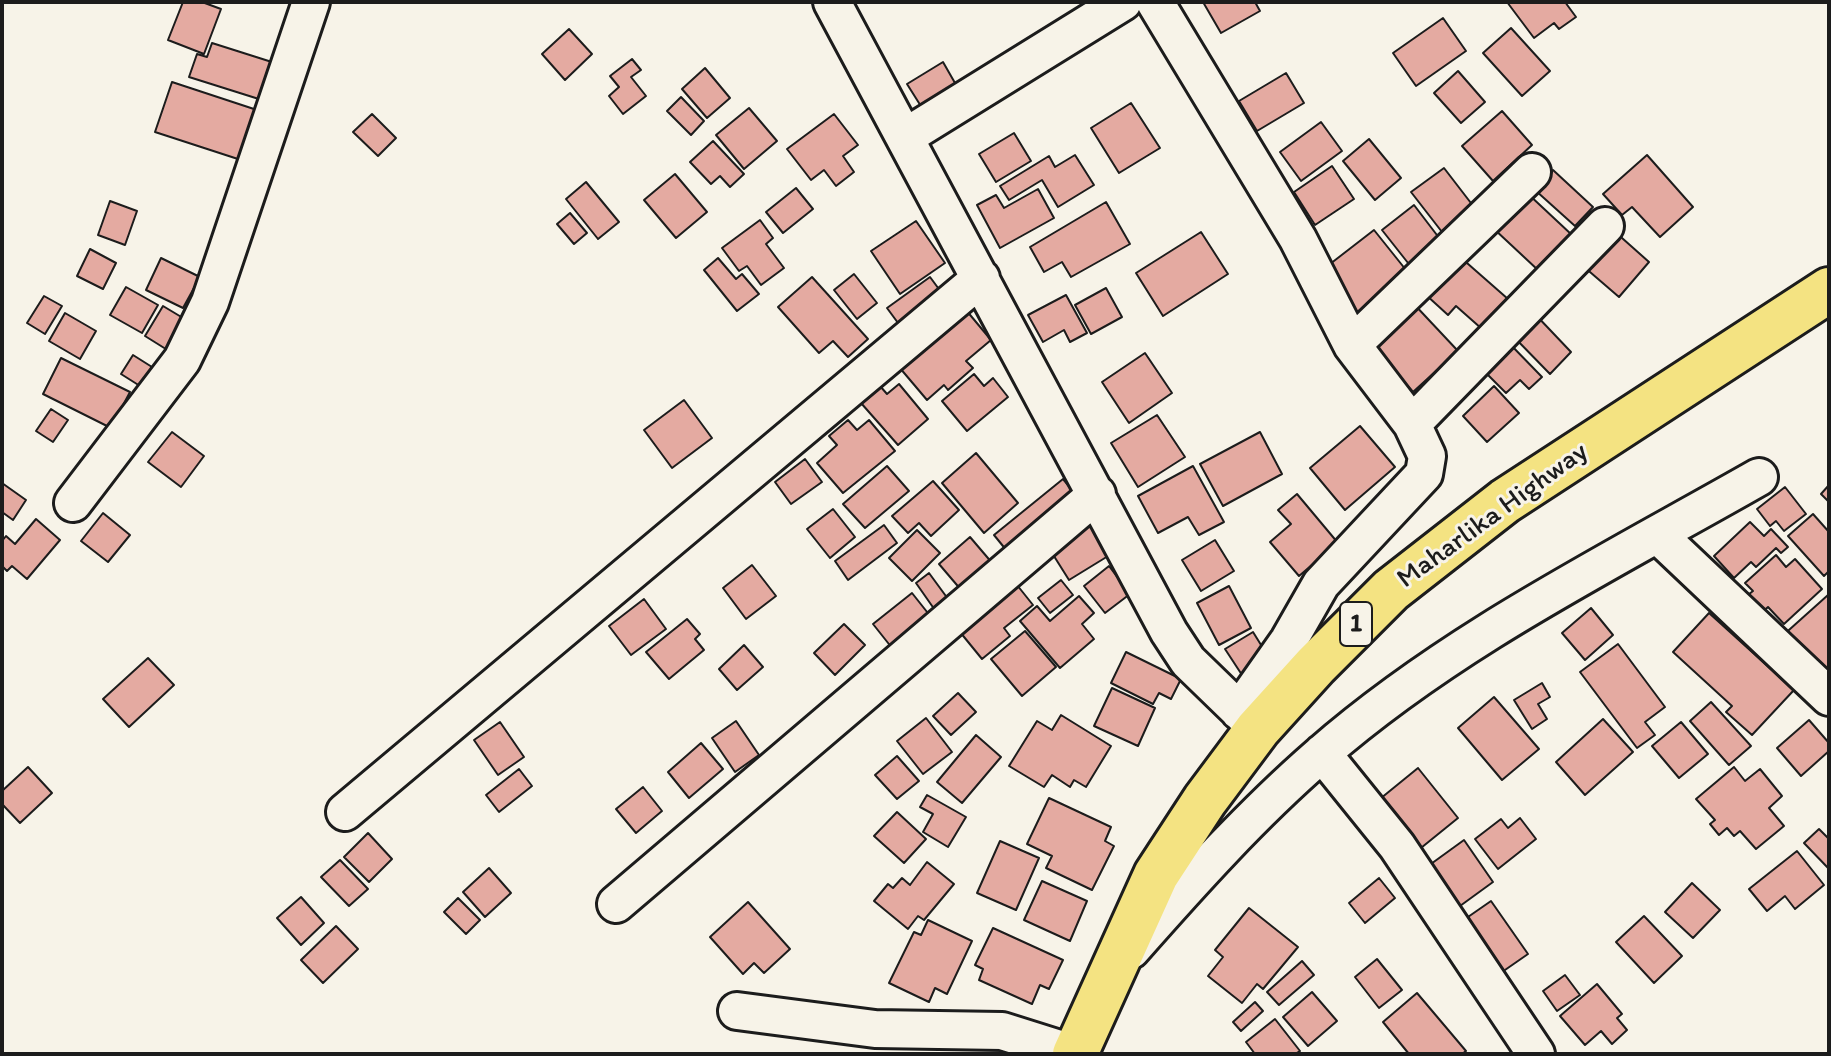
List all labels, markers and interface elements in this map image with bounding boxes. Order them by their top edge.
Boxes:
street label: Maharlika Highway [1391,436,1595,596]
road number: 1 [1340,602,1372,646]

